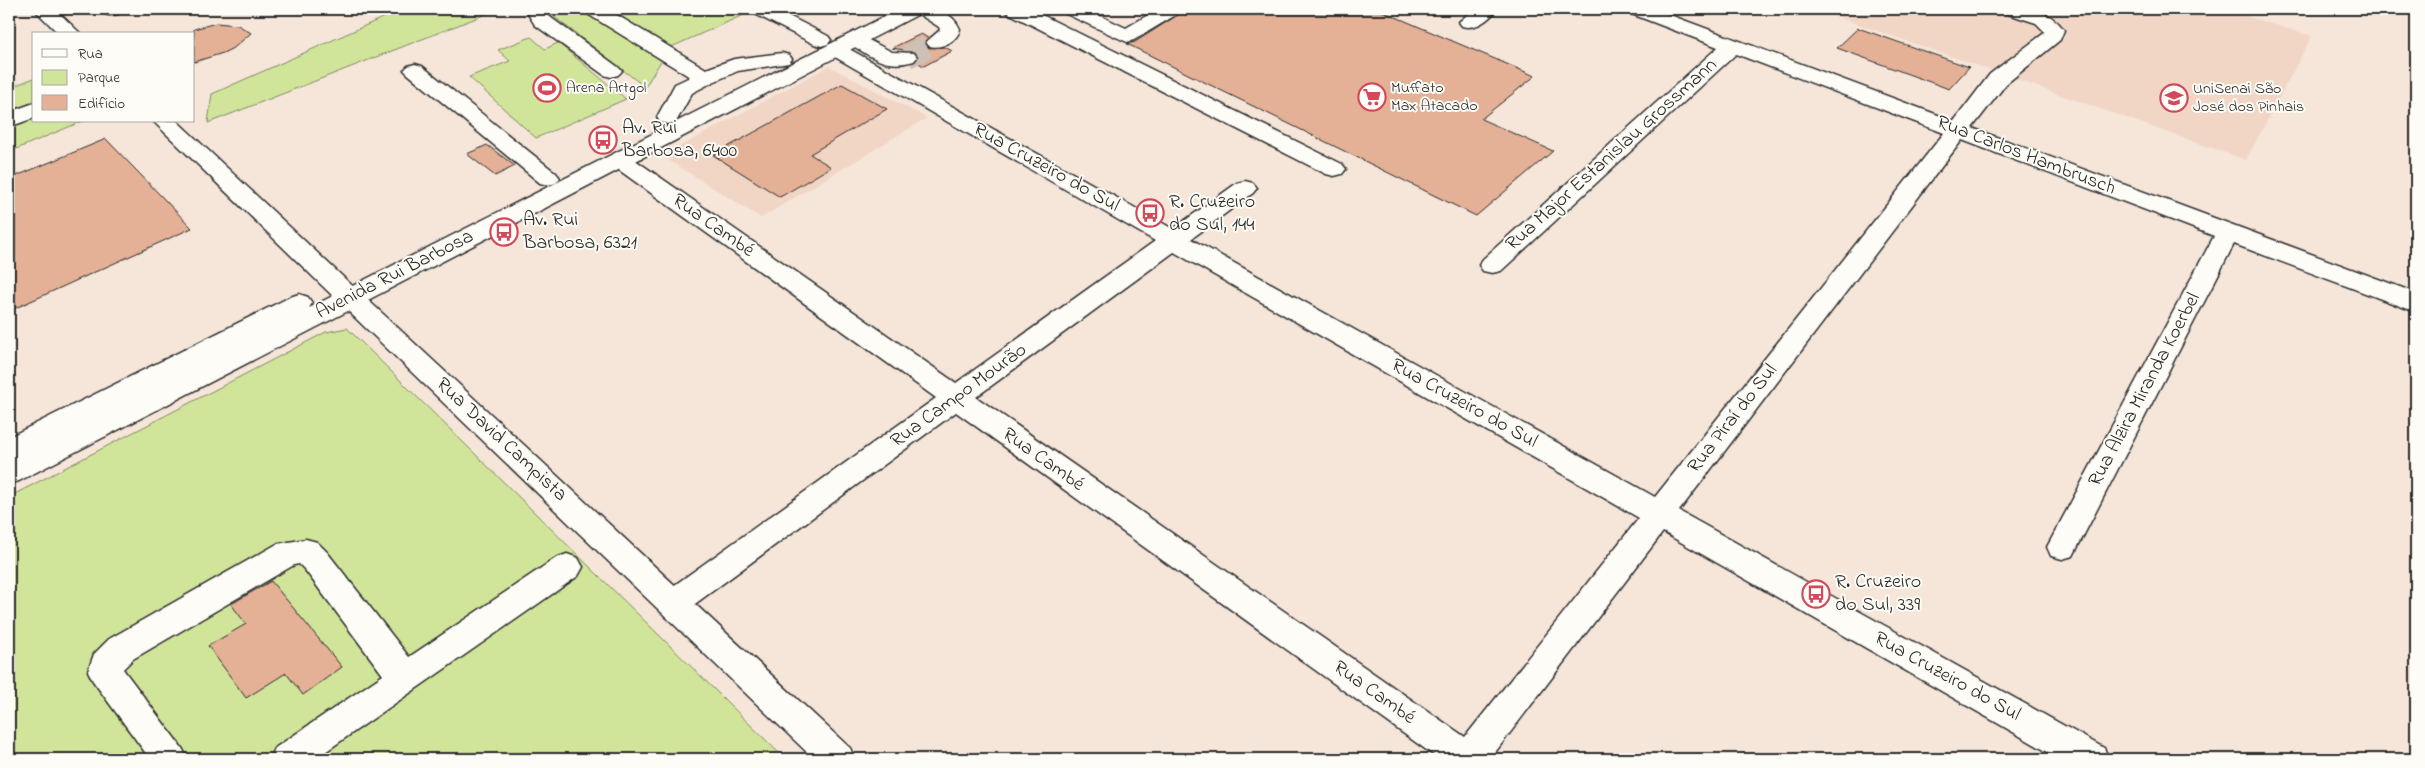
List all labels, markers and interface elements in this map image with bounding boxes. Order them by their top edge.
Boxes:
legend [32,32,195,122]
text: Rua [78,43,103,65]
street label: Rua Major Estanislau Grossmann [1500,52,1724,258]
text: Parque [78,67,120,89]
sports icon: Arena Artgol [532,73,562,103]
place label: Arena Artgol [566,76,647,100]
place label: Muffato Max Atacado [1391,76,1477,118]
place label: UniSenai São José dos Pinhais [2193,77,2304,119]
supermarket icon: Muffato Max Atacado [1357,82,1387,112]
school or university icon: UniSenai São José dos Pinhais [2159,83,2189,113]
text: Edifício [78,93,125,115]
street label: Rua Carlos Hambrusch [1932,108,2120,204]
place label: Av. Rui Barbosa, 6400 [621,114,738,166]
street label: Rua Cruzeiro do Sul [967,116,1125,220]
bus stop icon: Av. Rui Barbosa, 6400 [588,125,618,155]
street label: Rua Cambé [666,187,760,265]
place label: R. Cruzeiro do Sul, 144 [1169,188,1255,240]
bus stop icon: R. Cruzeiro do Sul, 144 [1135,198,1165,228]
place label: Av. Rui Barbosa, 6321 [522,206,637,258]
bus stop icon: Av. Rui Barbosa, 6321 [489,217,519,247]
street label: Avenida Rui Barbosa [311,223,479,327]
street label: Rua Alzira Miranda Koerbel [2082,288,2208,492]
street label: Rua Campo Mourão [885,337,1033,455]
street label: Rua Cruzeiro do Sul [1385,352,1543,456]
street label: Rua Piraí do Sul [1681,358,1785,480]
street label: Rua David Campista [429,371,573,509]
street label: Rua Cambé [996,421,1090,499]
place label: R. Cruzeiro do Sul, 339 [1835,568,1921,620]
bus stop icon: R. Cruzeiro do Sul, 339 [1801,579,1831,609]
street label: Rua Cruzeiro do Sul [1868,625,2026,729]
street label: Rua Cambé [1327,654,1421,732]

